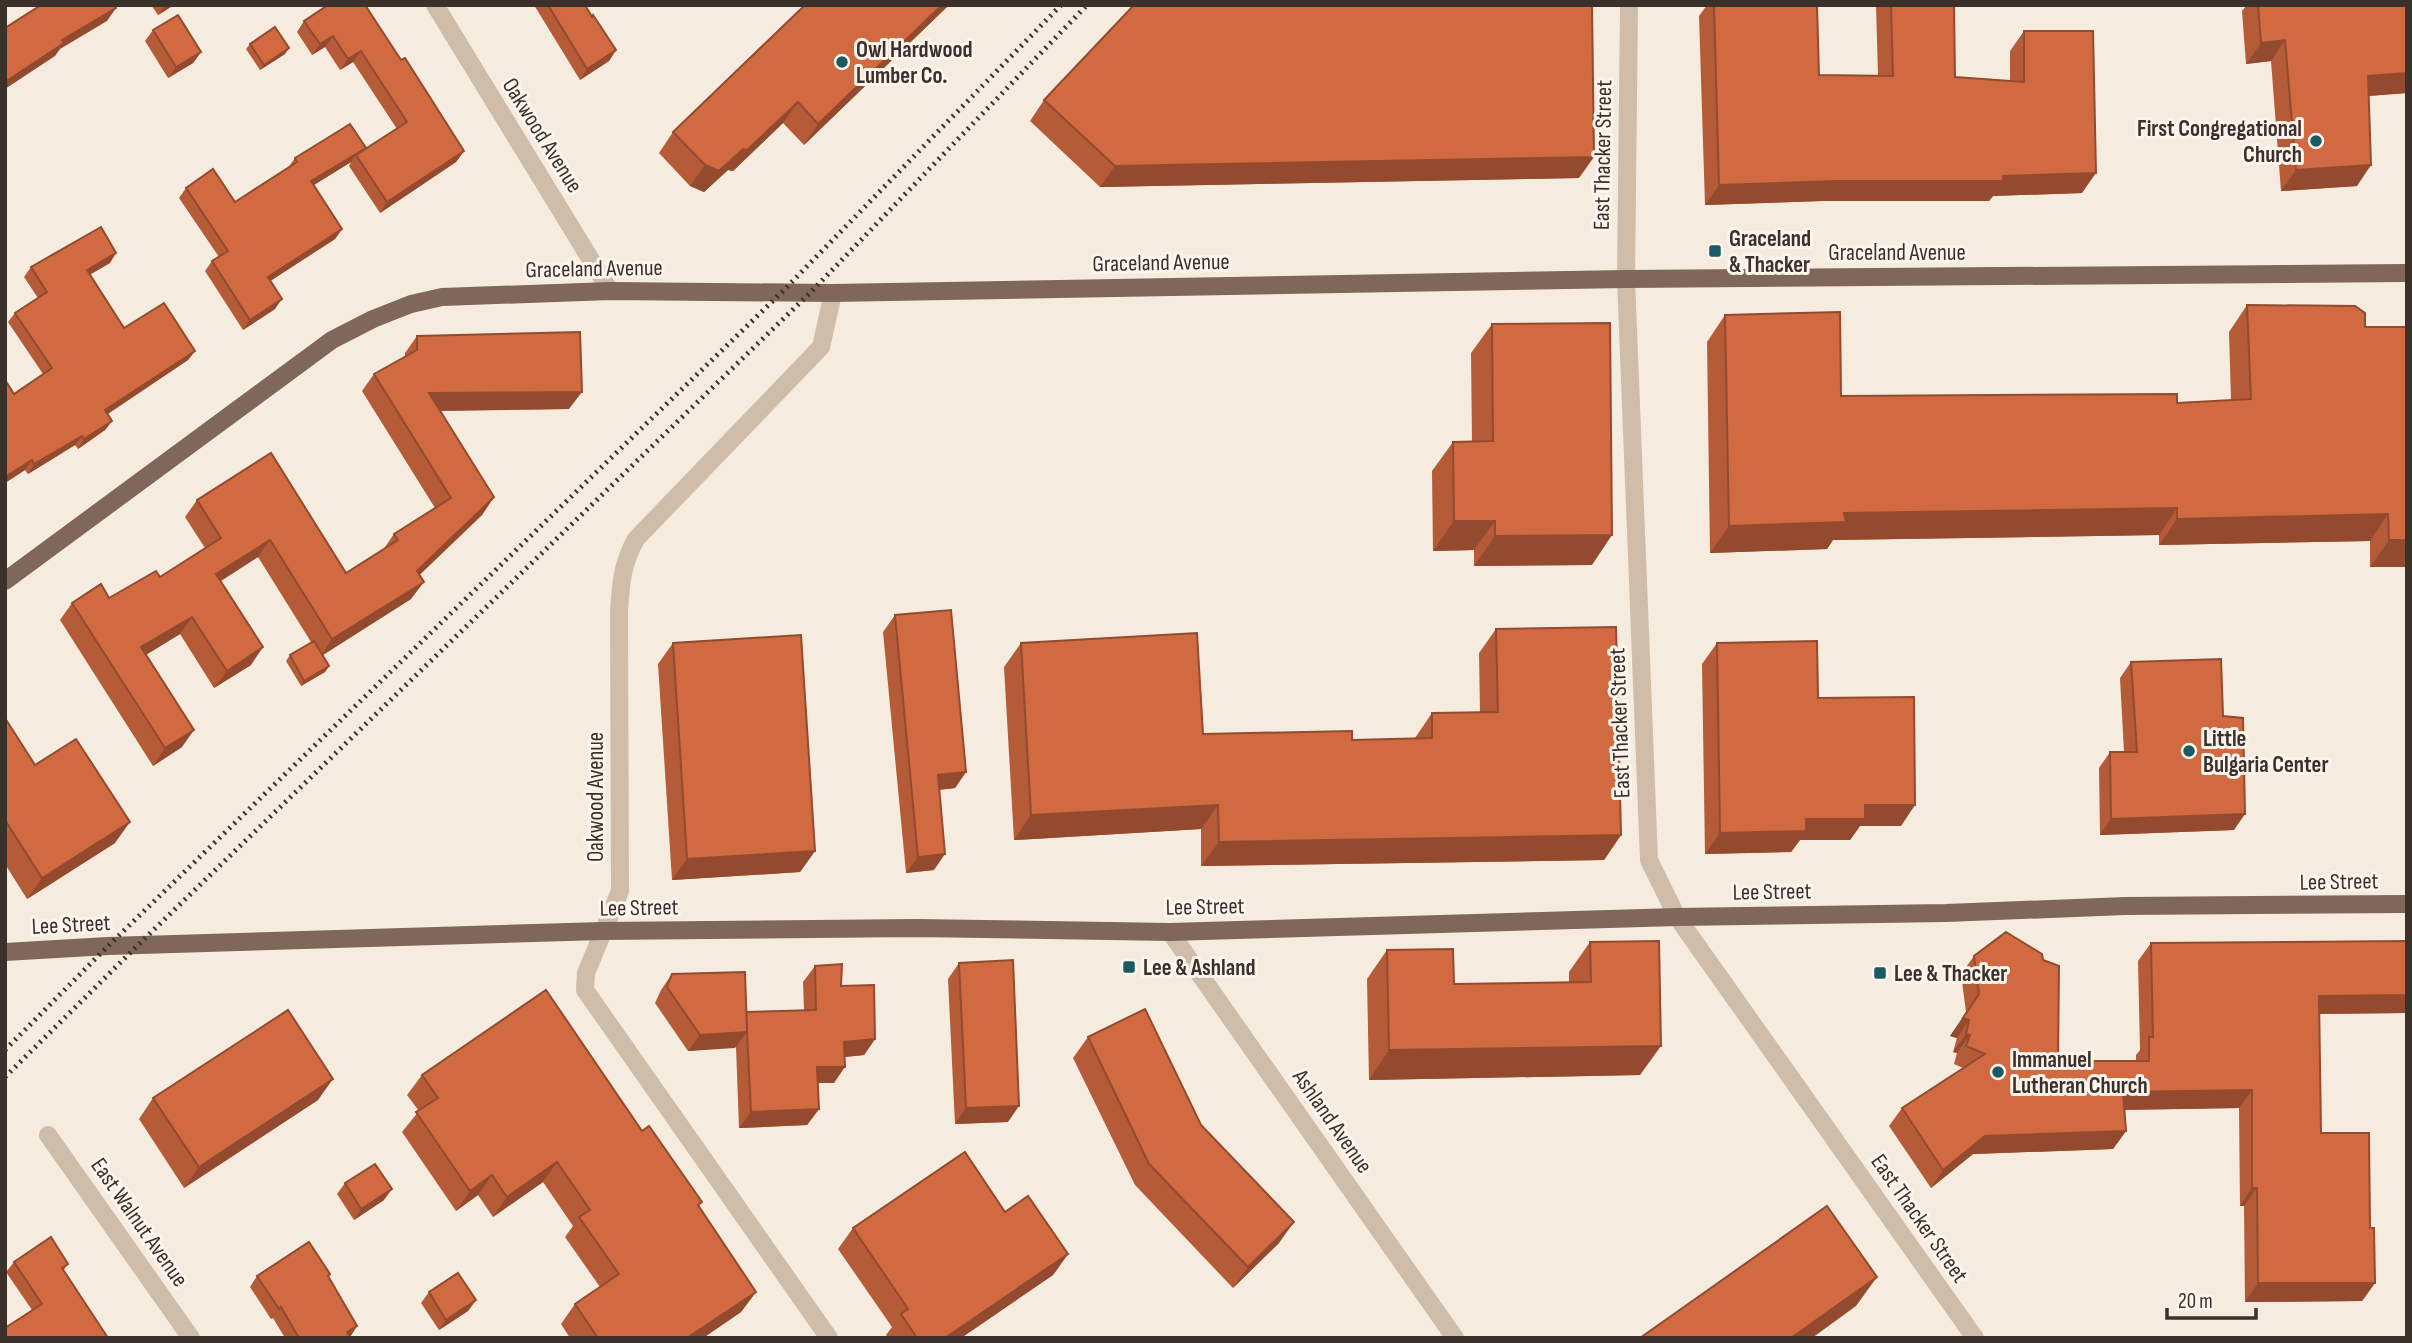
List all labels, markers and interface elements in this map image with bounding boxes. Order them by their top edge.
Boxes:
place label: Owl Hardwood Lumber Co. [856,36,972,90]
marker: Owl Hardwood Lumber Co. [834,54,850,70]
street label: Oakwood Avenue [496,73,589,198]
street label: East Thacker Street [1588,80,1618,230]
place label: First Congregational Church [2137,115,2302,169]
marker: First Congregational Church [2308,133,2324,149]
place label: Graceland & Thacker [1729,225,1811,279]
street label: Graceland Avenue [1828,239,1966,267]
marker: Graceland & Thacker [1707,243,1723,259]
street label: Graceland Avenue [1092,248,1230,278]
street label: Graceland Avenue [525,254,663,284]
street label: East Thacker Street [1603,647,1637,799]
place label: Little Bulgaria Center [2203,725,2329,779]
street label: Oakwood Avenue [582,732,610,862]
marker: Little Bulgaria Center [2181,743,2197,759]
street label: Lee Street [2299,867,2379,897]
street label: Lee Street [1732,877,1812,907]
street label: Lee Street [1165,892,1245,922]
street label: Lee Street [599,893,679,923]
street label: Lee Street [31,909,111,941]
place label: Lee & Ashland [1143,954,1255,982]
marker: Lee & Ashland [1121,959,1137,975]
place label: Lee & Thacker [1894,960,2007,988]
marker: Lee & Thacker [1872,965,1888,981]
place label: Immanuel Lutheran Church [2012,1046,2148,1100]
street label: Ashland Avenue [1286,1063,1378,1179]
marker: Immanuel Lutheran Church [1990,1064,2006,1080]
street label: East Thacker Street [1865,1149,1974,1288]
street label: East Walnut Avenue [84,1153,194,1292]
scale bar [2167,1276,2256,1320]
text: 20 m [2178,1289,2213,1314]

